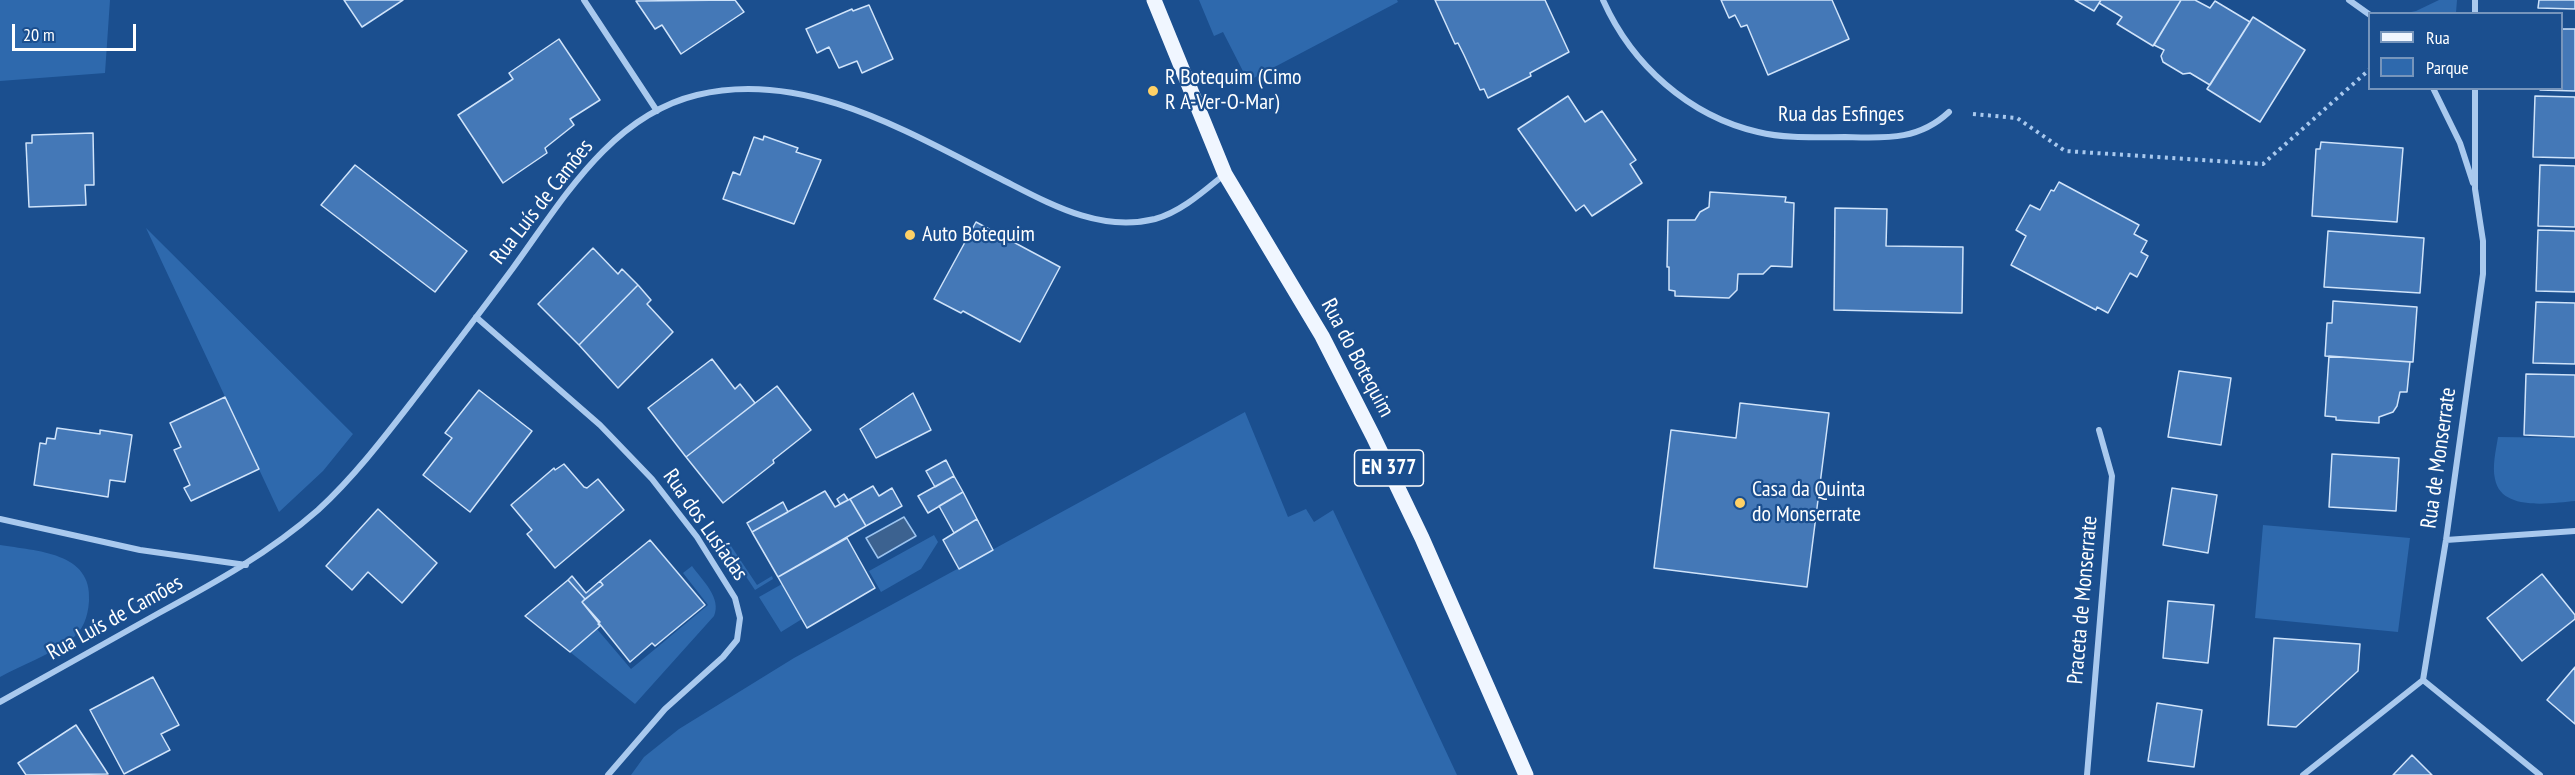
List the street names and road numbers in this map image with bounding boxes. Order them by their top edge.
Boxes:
street label: Rua das Esfinges [1778,102,1904,128]
street label: Rua Luís de Camões [485,134,599,270]
street label: Rua do Botequim [1315,294,1399,422]
street label: Rua de Monserrate [2416,386,2462,530]
road number: EN 377 [1354,450,1424,486]
street label: Rua dos Lusíadas [657,464,753,586]
street label: Praceta de Monserrate [2062,515,2104,685]
street label: Rua Luís de Camões [43,570,187,666]

